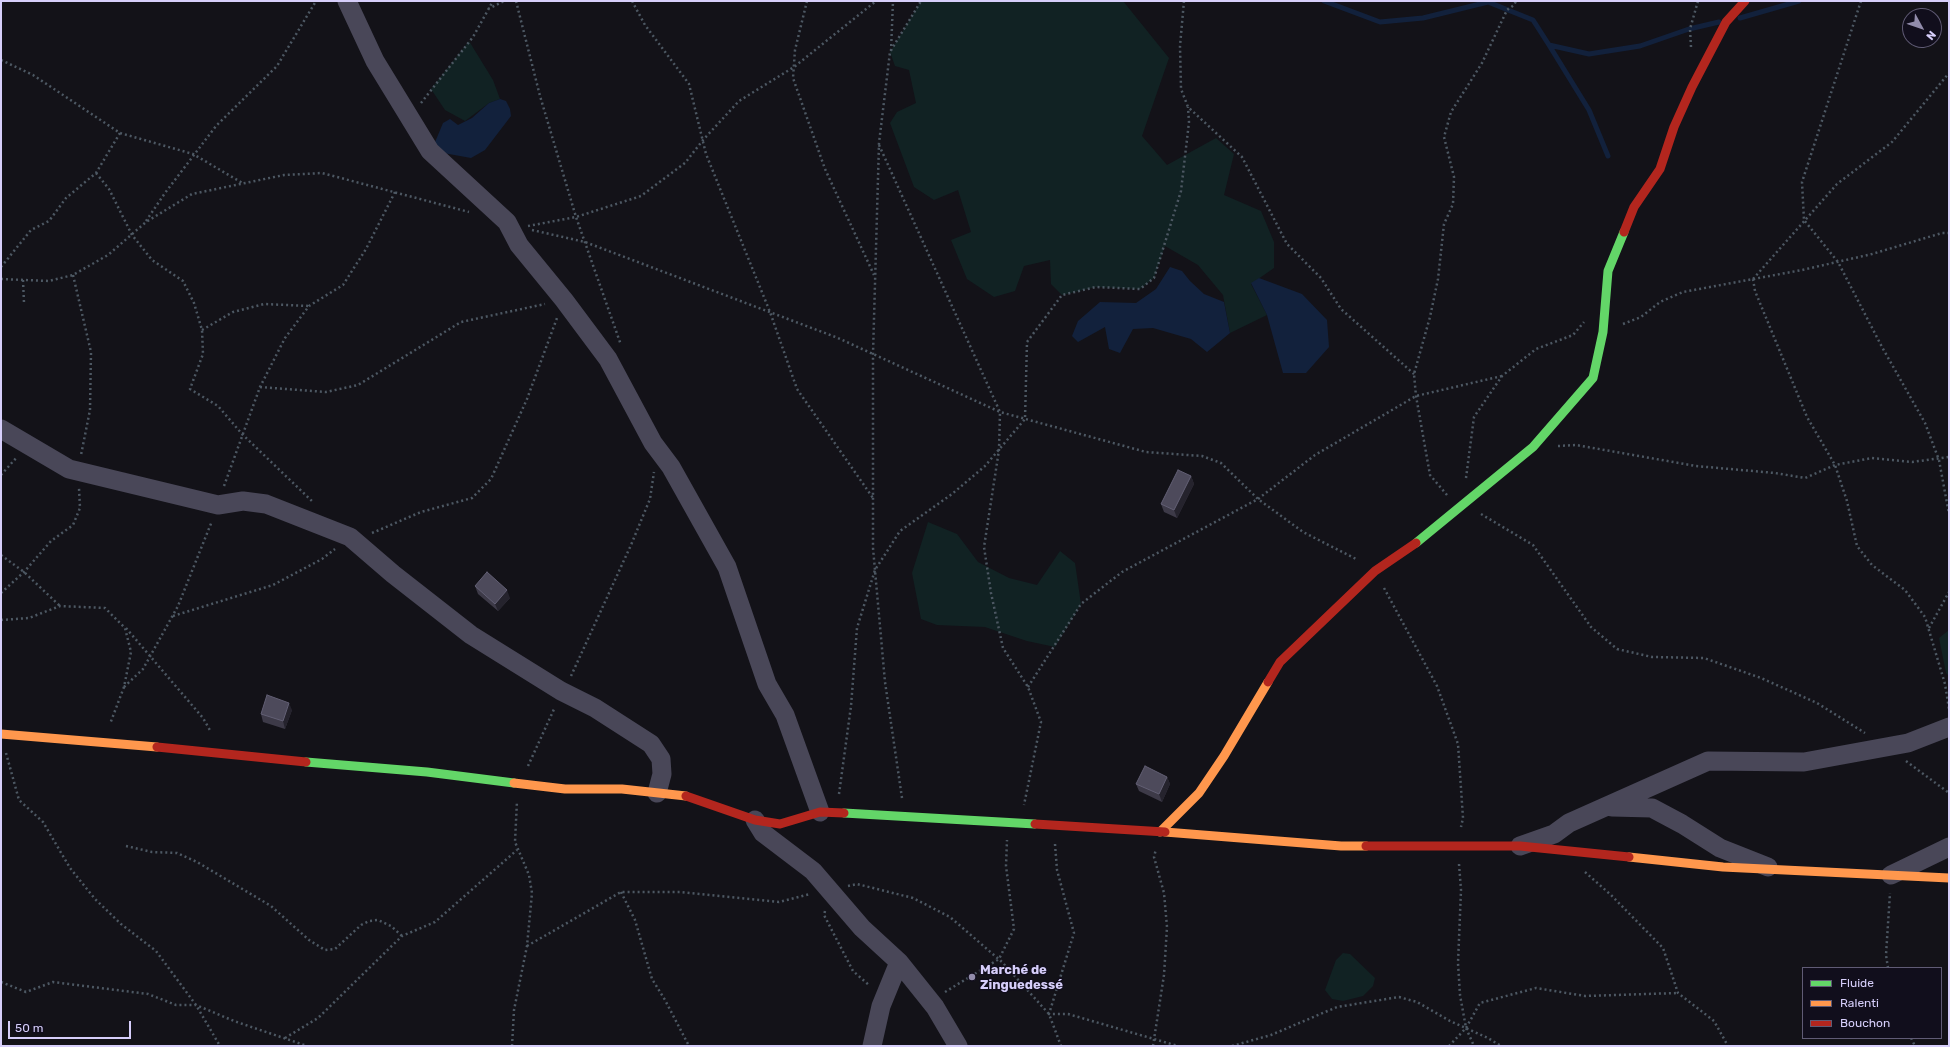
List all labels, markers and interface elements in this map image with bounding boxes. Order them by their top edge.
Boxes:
north arrow [1902,8,1942,48]
text: N [1923,28,1938,43]
place label: Marché de Zinguedessé [980,962,1063,993]
legend [1802,967,1942,1039]
marker: Marché de Zinguedessé [967,972,977,982]
text: Fluide [1840,976,1874,990]
text: Ralenti [1840,996,1879,1010]
scale bar [10,1013,133,1039]
text: Bouchon [1840,1016,1890,1030]
text: 50 m [15,1021,43,1035]

